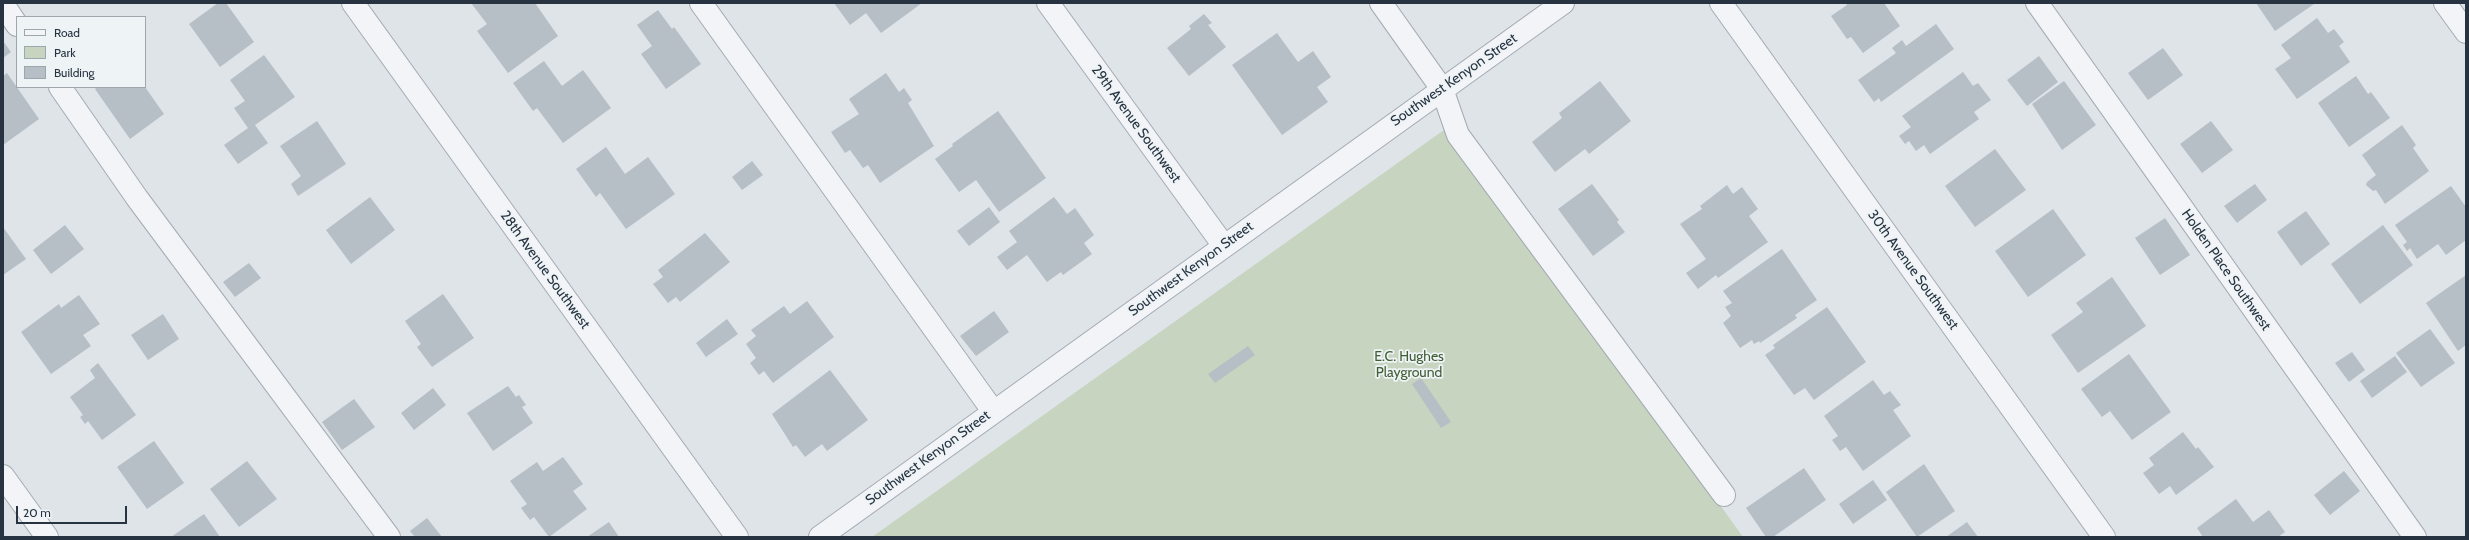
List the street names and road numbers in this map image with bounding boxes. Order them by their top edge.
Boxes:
street label: Southwest Kenyon Street [1388,30,1520,130]
street label: 29th Avenue Southwest [1088,62,1184,186]
street label: Holden Place Southwest [2178,206,2274,334]
street label: 30th Avenue Southwest [1864,207,1962,333]
street label: 28th Avenue Southwest [496,208,594,332]
street label: Southwest Kenyon Street [1125,218,1257,320]
street label: Southwest Kenyon Street [862,407,994,509]

